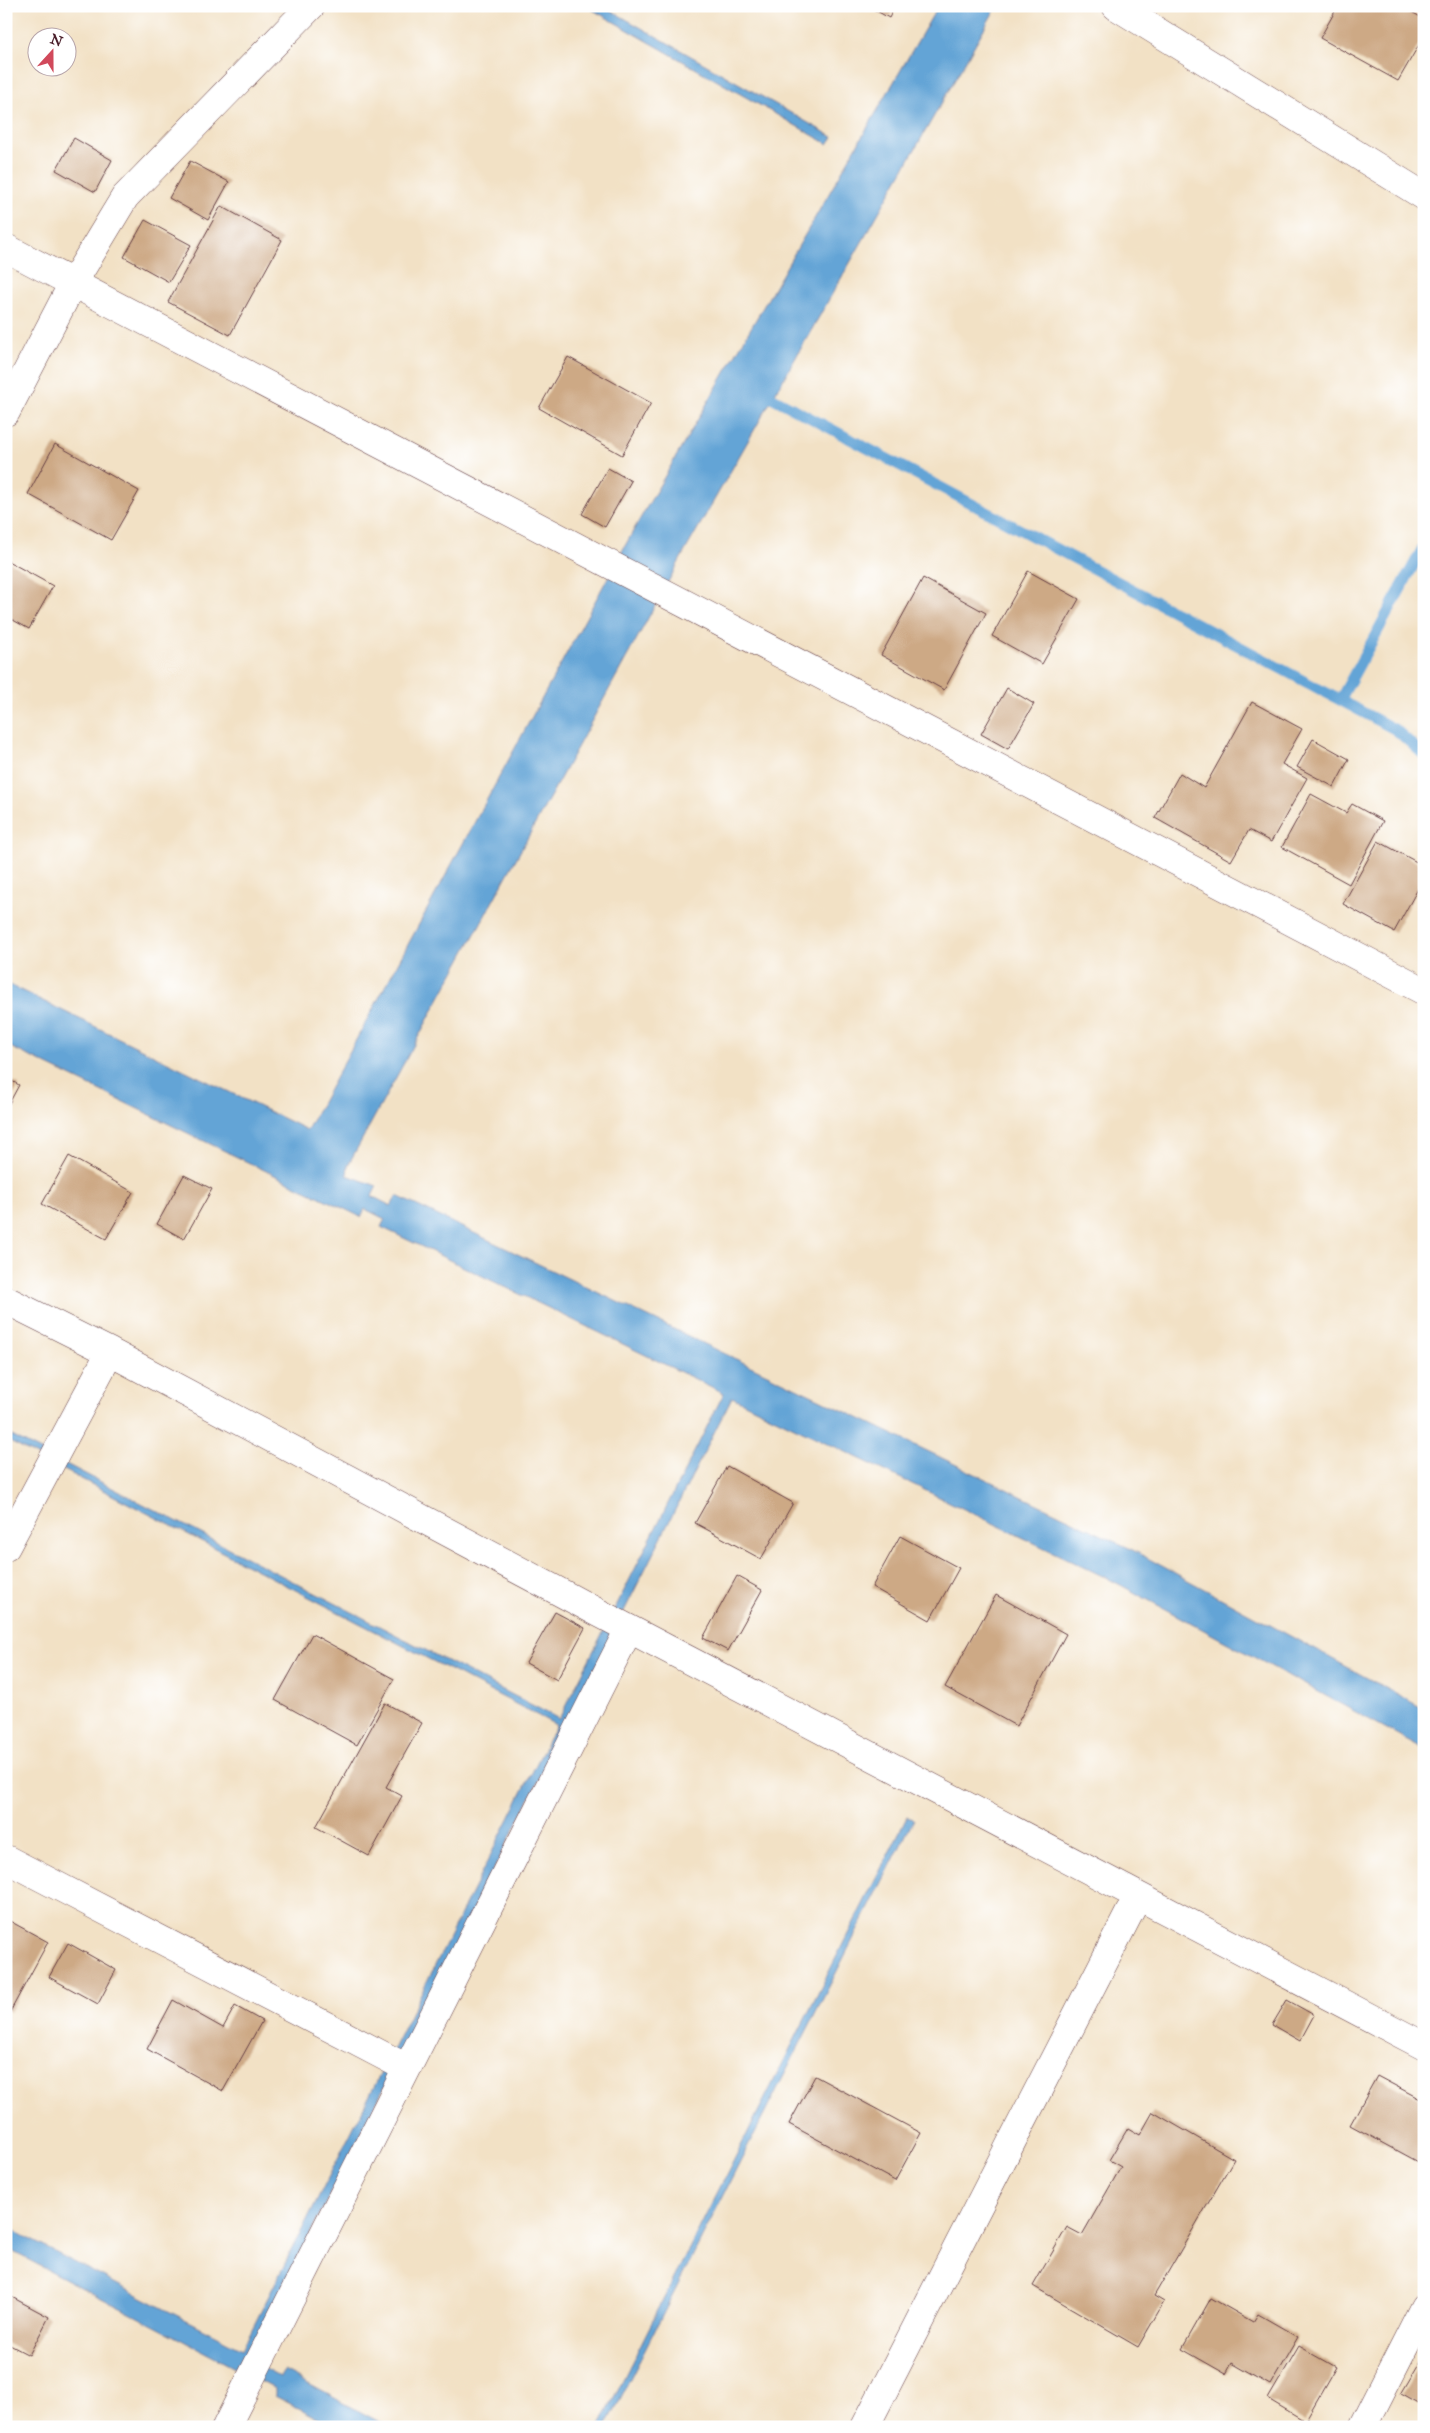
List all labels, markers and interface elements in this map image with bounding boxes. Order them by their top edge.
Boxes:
north arrow [28,28,78,78]
text: N [48,30,65,50]

